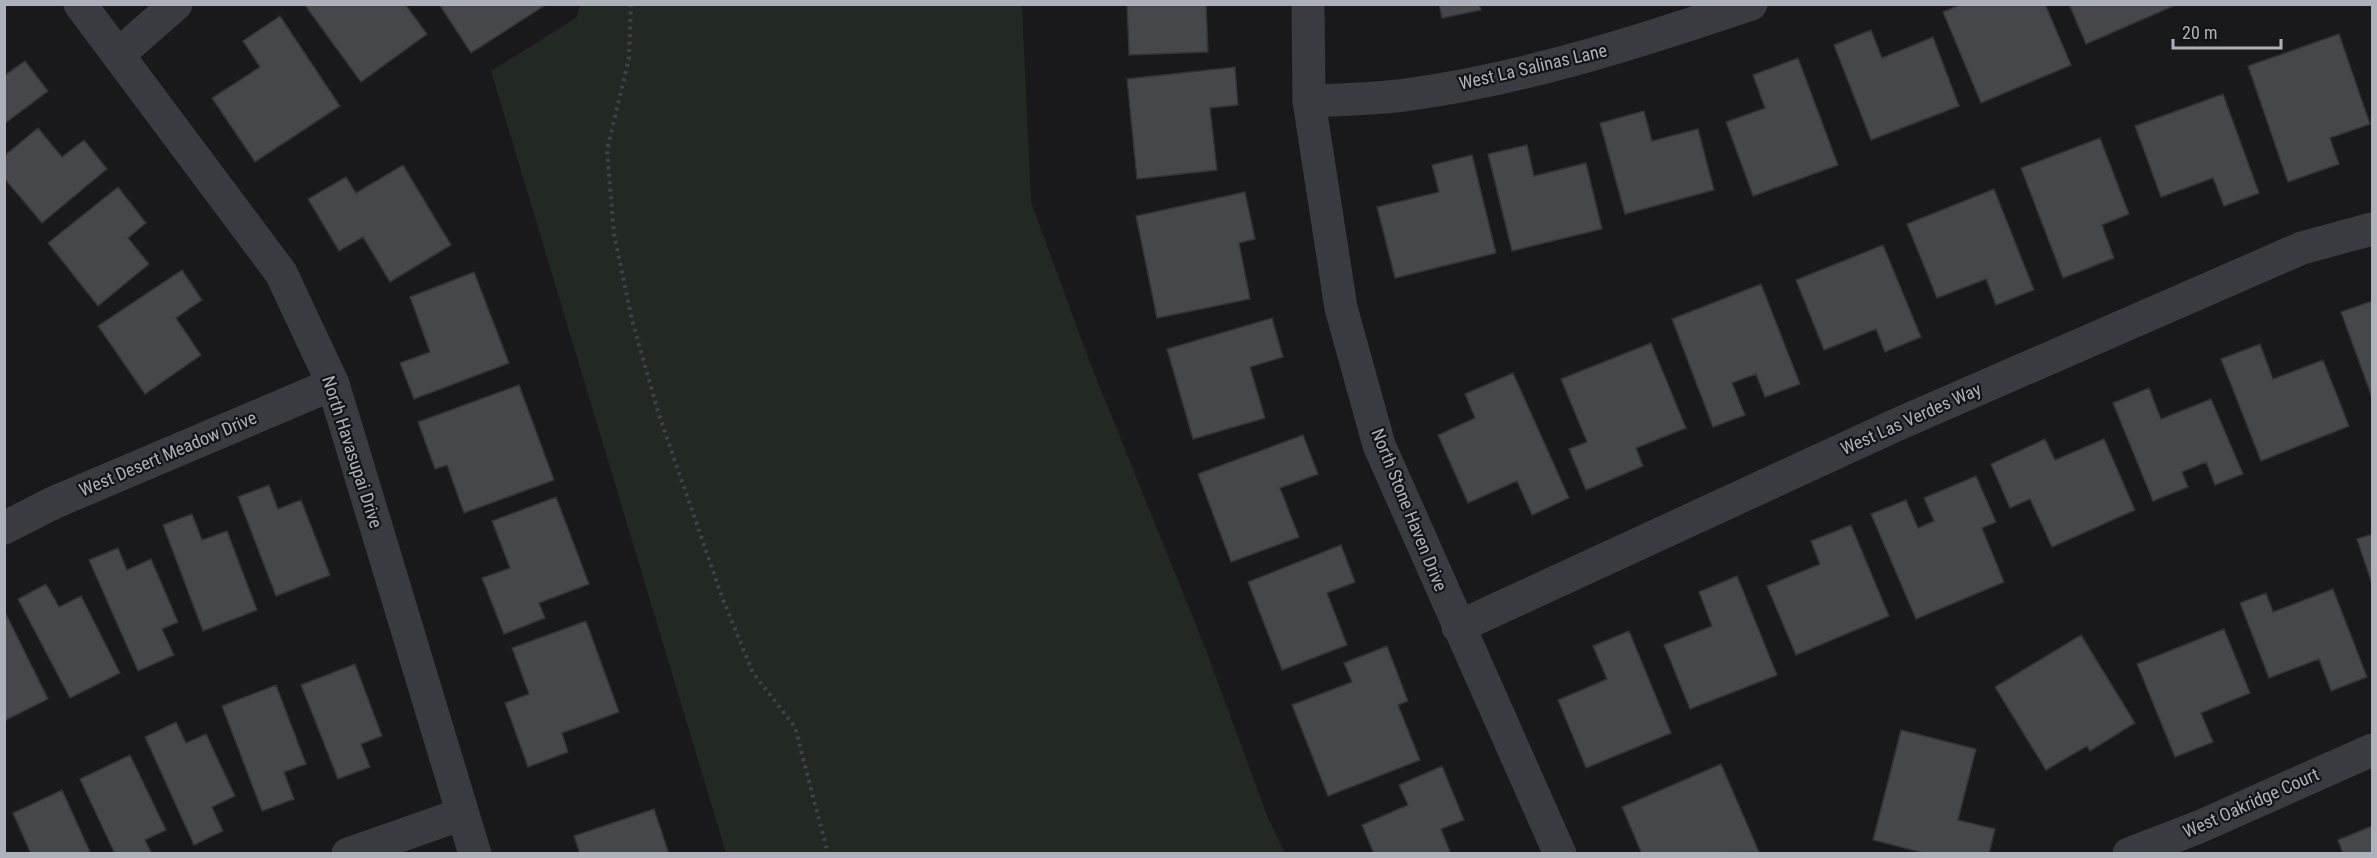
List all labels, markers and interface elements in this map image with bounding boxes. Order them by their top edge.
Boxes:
scale bar [2173,12,2281,50]
text: 20 m [2182,22,2217,43]
street label: West La Salinas Lane [1457,39,1609,94]
street label: North Havasupai Drive [318,373,387,531]
street label: West Las Verdes Way [1837,378,1985,459]
street label: West Desert Meadow Drive [76,407,260,500]
street label: North Stone Haven Drive [1367,425,1452,594]
street label: West Oakridge Court [2180,763,2322,842]

